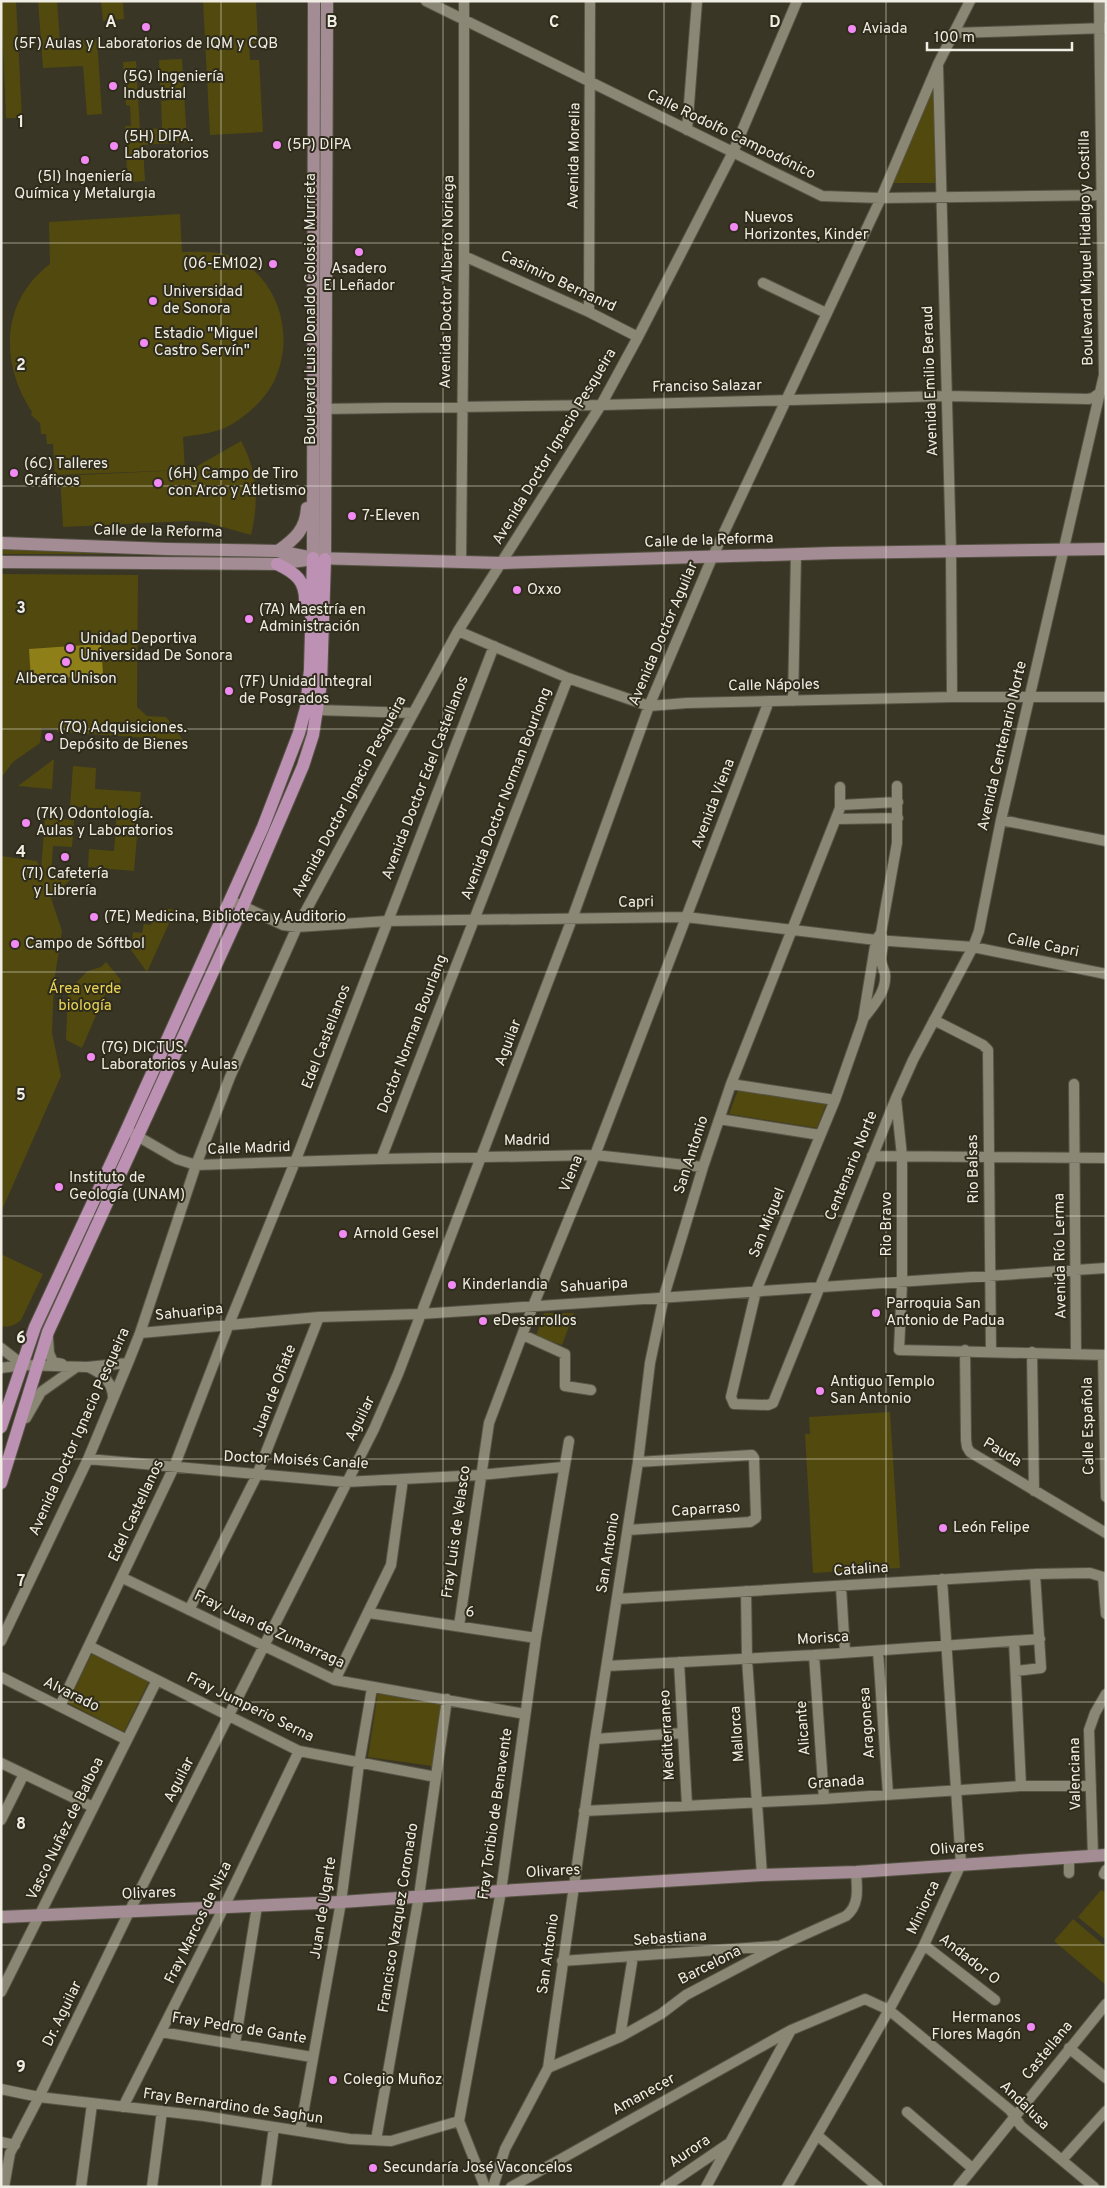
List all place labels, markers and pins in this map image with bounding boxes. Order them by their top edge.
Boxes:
place label: Aviada [862,20,907,39]
marker: (5F) Aulas y Laboratorios de IQM y CQB [140,21,152,33]
marker: Aviada [846,23,858,35]
place label: (5F) Aulas y Laboratorios de IQM y CQB [14,35,278,54]
place label: (5G) Ingeniería Industrial [123,68,224,104]
marker: (5G) Ingeniería Industrial [107,80,119,92]
place label: (5H) DIPA. Laboratorios [124,128,209,164]
place label: (5P) DIPA [287,136,352,155]
marker: (5P) DIPA [271,139,283,151]
marker: (5H) DIPA. Laboratorios [108,140,120,152]
marker: (5I) Ingeniería Química y Metalurgia [79,154,91,166]
place label: (5I) Ingeniería Química y Metalurgia [14,168,156,204]
place label: Nuevos Horizontes, Kinder [744,209,869,245]
marker: Nuevos Horizontes, Kinder [728,221,740,233]
marker: Asadero El Leñador [353,246,365,258]
place label: (06-EM102) [183,255,263,274]
marker: (06-EM102) [267,258,279,270]
place label: Asadero El Leñador [323,260,395,296]
place label: Universidad de Sonora [163,283,243,319]
marker: Universidad de Sonora [147,295,159,307]
place label: Estadio "Miguel Castro Servín" [154,325,258,361]
marker: Estadio "Miguel Castro Servín" [138,337,150,349]
place label: (6C) Talleres Gráficos [24,455,108,491]
place label: (6H) Campo de Tiro con Arco y Atletismo [168,465,306,501]
marker: (6C) Talleres Gráficos [8,467,20,479]
marker: (6H) Campo de Tiro con Arco y Atletismo [152,477,164,489]
place label: 7-Eleven [362,507,420,526]
marker: 7-Eleven [346,510,358,522]
place label: Oxxo [527,581,561,600]
marker: Oxxo [511,584,523,596]
place label: (7A) Maestría en Administración [259,601,366,637]
marker: (7A) Maestría en Administración [243,613,255,625]
place label: Unidad Deportiva Universidad De Sonora [80,630,233,666]
marker: Unidad Deportiva Universidad De Sonora [64,642,76,654]
marker: Alberca Unison [60,656,72,668]
place label: Alberca Unison [15,670,117,689]
place label: (7F) Unidad Integral de Posgrados [239,673,372,709]
marker: (7F) Unidad Integral de Posgrados [223,685,235,697]
place label: (7Q) Adquisiciones. Depósito de Bienes [59,719,188,755]
marker: (7Q) Adquisiciones. Depósito de Bienes [43,731,55,743]
place label: (7K) Odontología. Aulas y Laboratorios [36,805,173,841]
marker: (7K) Odontología. Aulas y Laboratorios [20,817,32,829]
marker: (7I) Cafetería y Librería [59,851,71,863]
place label: (7I) Cafetería y Librería [21,865,109,901]
place label: (7E) Medicina, Biblioteca y Auditorio [104,908,346,927]
marker: (7E) Medicina, Biblioteca y Auditorio [88,911,100,923]
place label: Campo de Sóftbol [25,935,145,954]
marker: Campo de Sóftbol [9,938,21,950]
place label: (7G) DICTUS. Laboratorios y Aulas [101,1039,238,1075]
marker: (7G) DICTUS. Laboratorios y Aulas [85,1051,97,1063]
place label: Instituto de Geología (UNAM) [69,1169,185,1205]
marker: Instituto de Geología (UNAM) [53,1181,65,1193]
place label: Arnold Gesel [353,1225,439,1244]
marker: Arnold Gesel [337,1228,349,1240]
place label: Kinderlandia [462,1276,548,1295]
marker: Kinderlandia [446,1279,458,1291]
place label: Parroquia San Antonio de Padua [886,1295,1005,1331]
marker: Parroquia San Antonio de Padua [870,1307,882,1319]
place label: eDesarrollos [493,1312,577,1331]
marker: eDesarrollos [477,1315,489,1327]
place label: Antiguo Templo San Antonio [830,1373,935,1409]
marker: Antiguo Templo San Antonio [814,1385,826,1397]
place label: León Felipe [953,1519,1030,1538]
marker: León Felipe [937,1522,949,1534]
place label: Hermanos Flores Magón [931,2009,1021,2045]
marker: Hermanos Flores Magón [1025,2021,1037,2033]
place label: Colegio Muñoz [343,2071,442,2090]
marker: Colegio Muñoz [327,2074,339,2086]
place label: Secundaría José Vaconcelos [383,2159,573,2178]
marker: Secundaría José Vaconcelos [367,2162,379,2174]

